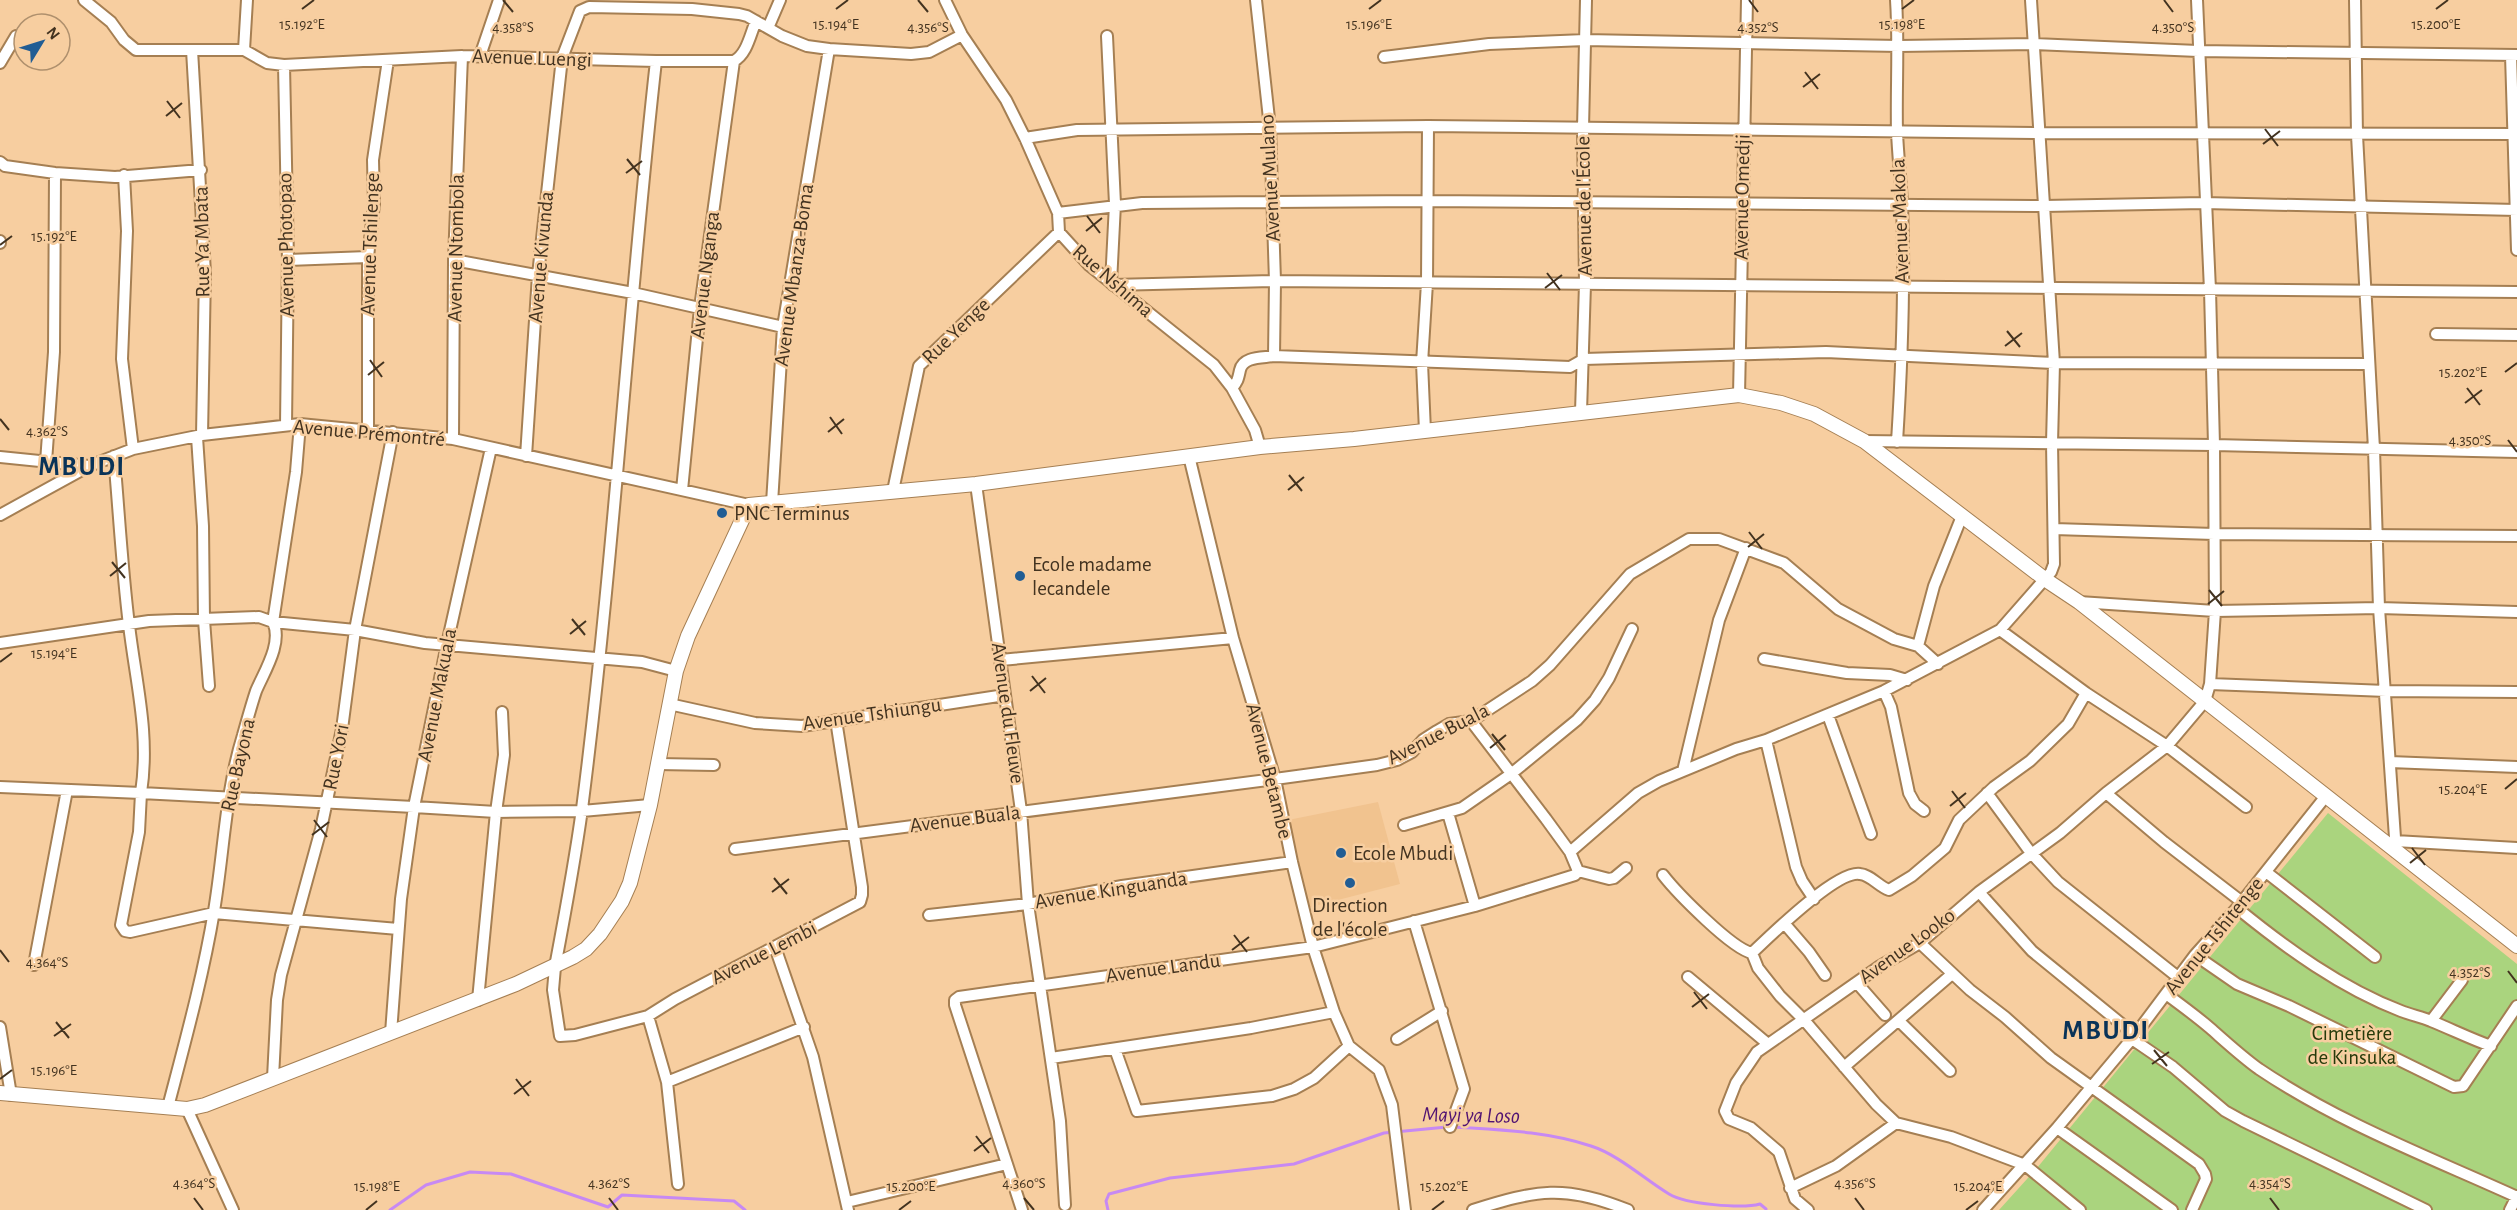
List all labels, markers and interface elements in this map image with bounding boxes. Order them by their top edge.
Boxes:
north arrow [12,12,72,72]
text: 15.192°E [279,17,325,32]
text: 15.194°E [813,17,859,32]
text: 15.196°E [1346,17,1392,32]
text: 15.198°E [1879,17,1925,32]
text: 15.200°E [2411,17,2461,32]
text: 4.358°S [492,20,534,35]
text: 4.356°S [907,20,949,35]
text: 4.352°S [1737,20,1779,35]
text: 4.350°S [2152,20,2194,35]
text: N [43,24,63,43]
street label: Avenue Luengi [472,45,592,71]
street label: Avenue Mulano [1256,114,1284,242]
street label: Avenue Omedji [1730,134,1754,260]
street label: Avenue de l'École [1570,136,1596,276]
street label: Avenue Makola [1887,158,1913,284]
street label: Avenue Tshilenge [357,172,383,316]
street label: Avenue Photopao [274,173,298,317]
street label: Avenue Ntombola [444,173,468,322]
street label: Avenue Mbanza-Boma [771,182,817,368]
street label: Rue Ya Mbata [191,186,213,298]
street label: Avenue Kivunda [525,190,557,324]
street label: Avenue Nganga [687,210,723,340]
text: 15.192°E [31,229,77,244]
street label: Rue Nshima [1069,241,1158,322]
street label: Rue Yenge [918,294,994,368]
text: 15.202°E [2439,365,2487,380]
street label: Avenue Prémontré [292,416,446,450]
text: 4.362°S [26,424,68,439]
text: 4.350°S [2449,433,2491,448]
district label: MBUDI [38,453,126,480]
place label: PNC Terminus [734,503,850,524]
marker: PNC Terminus [715,506,729,520]
place label: Ecole madame lecandele [1032,554,1152,599]
marker: Ecole madame lecandele [1013,569,1027,583]
street label: Avenue Makuala [414,626,460,764]
street label: Avenue du Fleuve [988,641,1028,785]
text: 15.194°E [31,646,77,661]
street label: Avenue Tshiungu [801,694,943,734]
street label: Avenue Buala [1384,699,1493,769]
street label: Avenue Betambe [1242,701,1296,841]
street label: Rue Bayona [217,716,259,814]
street label: Rue Yori [319,722,353,792]
text: 15.204°E [2439,782,2487,797]
street label: Avenue Buala [909,802,1022,836]
place label: Ecole Mbudi [1353,843,1453,864]
marker: Ecole Mbudi [1334,846,1348,860]
street label: Avenue Kinguanda [1033,868,1189,912]
street label: Avenue Tshitenge [2160,873,2268,999]
marker: Direction de l'école [1343,876,1357,890]
place label: Direction de l'école [1312,895,1388,940]
street label: Avenue Looko [1855,904,1959,988]
street label: Avenue Lembi [708,917,820,989]
street label: Avenue Landu [1104,950,1222,986]
text: 4.364°S [26,955,68,970]
text: 4.352°S [2449,965,2491,980]
district label: MBUDI [2062,1017,2150,1044]
park label: Cimetière de Kinsuka [2308,1023,2397,1068]
text: 15.196°E [31,1063,77,1078]
water label: Mayi ya Loso [1422,1103,1520,1127]
text: 4.364°S [173,1176,215,1191]
text: 4.362°S [588,1176,630,1191]
text: 4.360°S [1002,1176,1046,1191]
text: 4.356°S [1834,1176,1876,1191]
text: 4.354°S [2249,1176,2291,1191]
text: 15.198°E [354,1179,400,1194]
text: 15.200°E [886,1179,936,1194]
text: 15.202°E [1420,1179,1468,1194]
text: 15.204°E [1954,1179,2002,1194]

